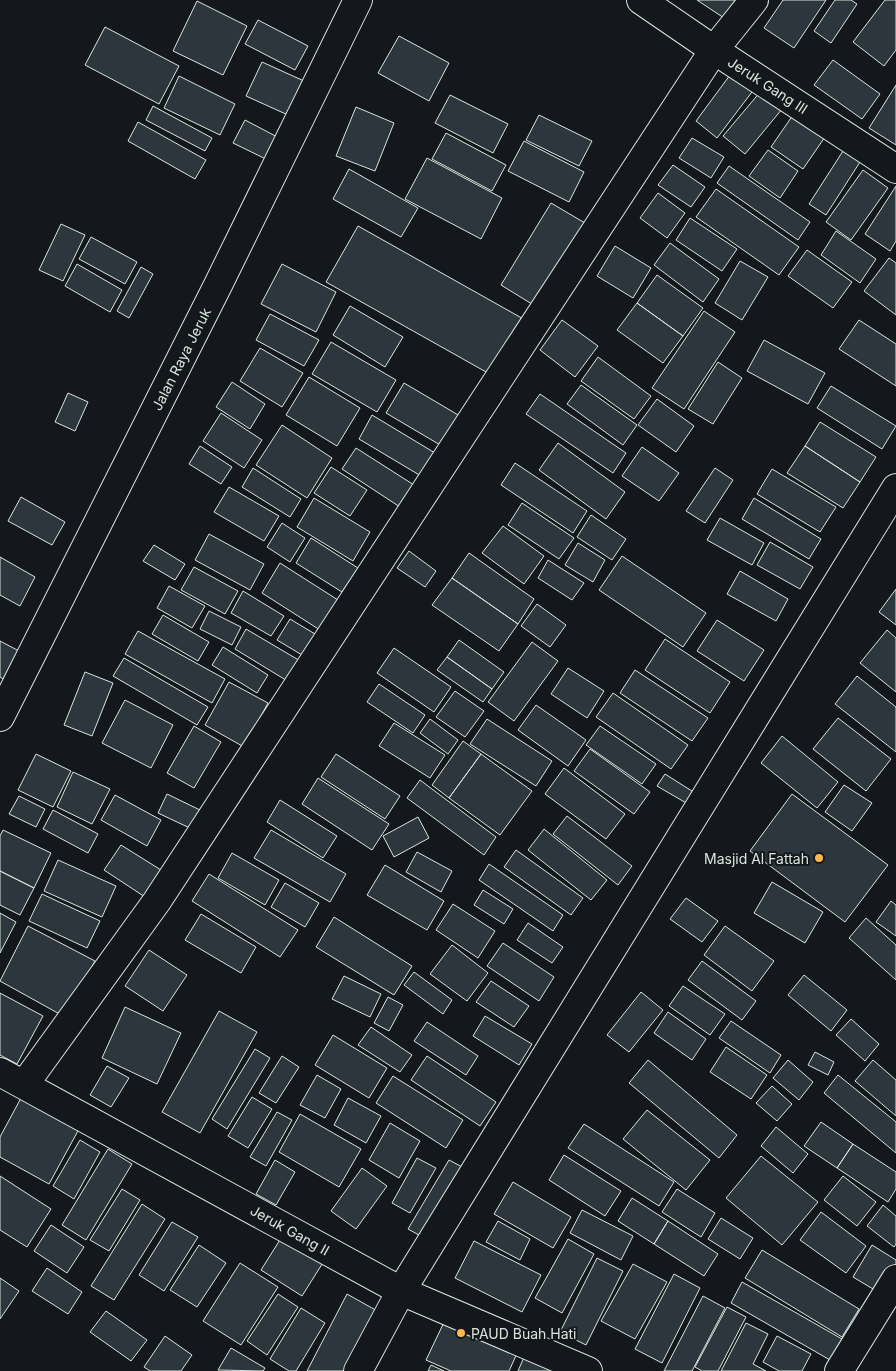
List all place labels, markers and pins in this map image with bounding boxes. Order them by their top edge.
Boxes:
place label: Masjid Al Fattah [704,850,809,867]
marker: Masjid Al Fattah [813,852,825,864]
place label: PAUD Buah Hati [471,1325,577,1342]
marker: PAUD Buah Hati [455,1327,467,1339]

